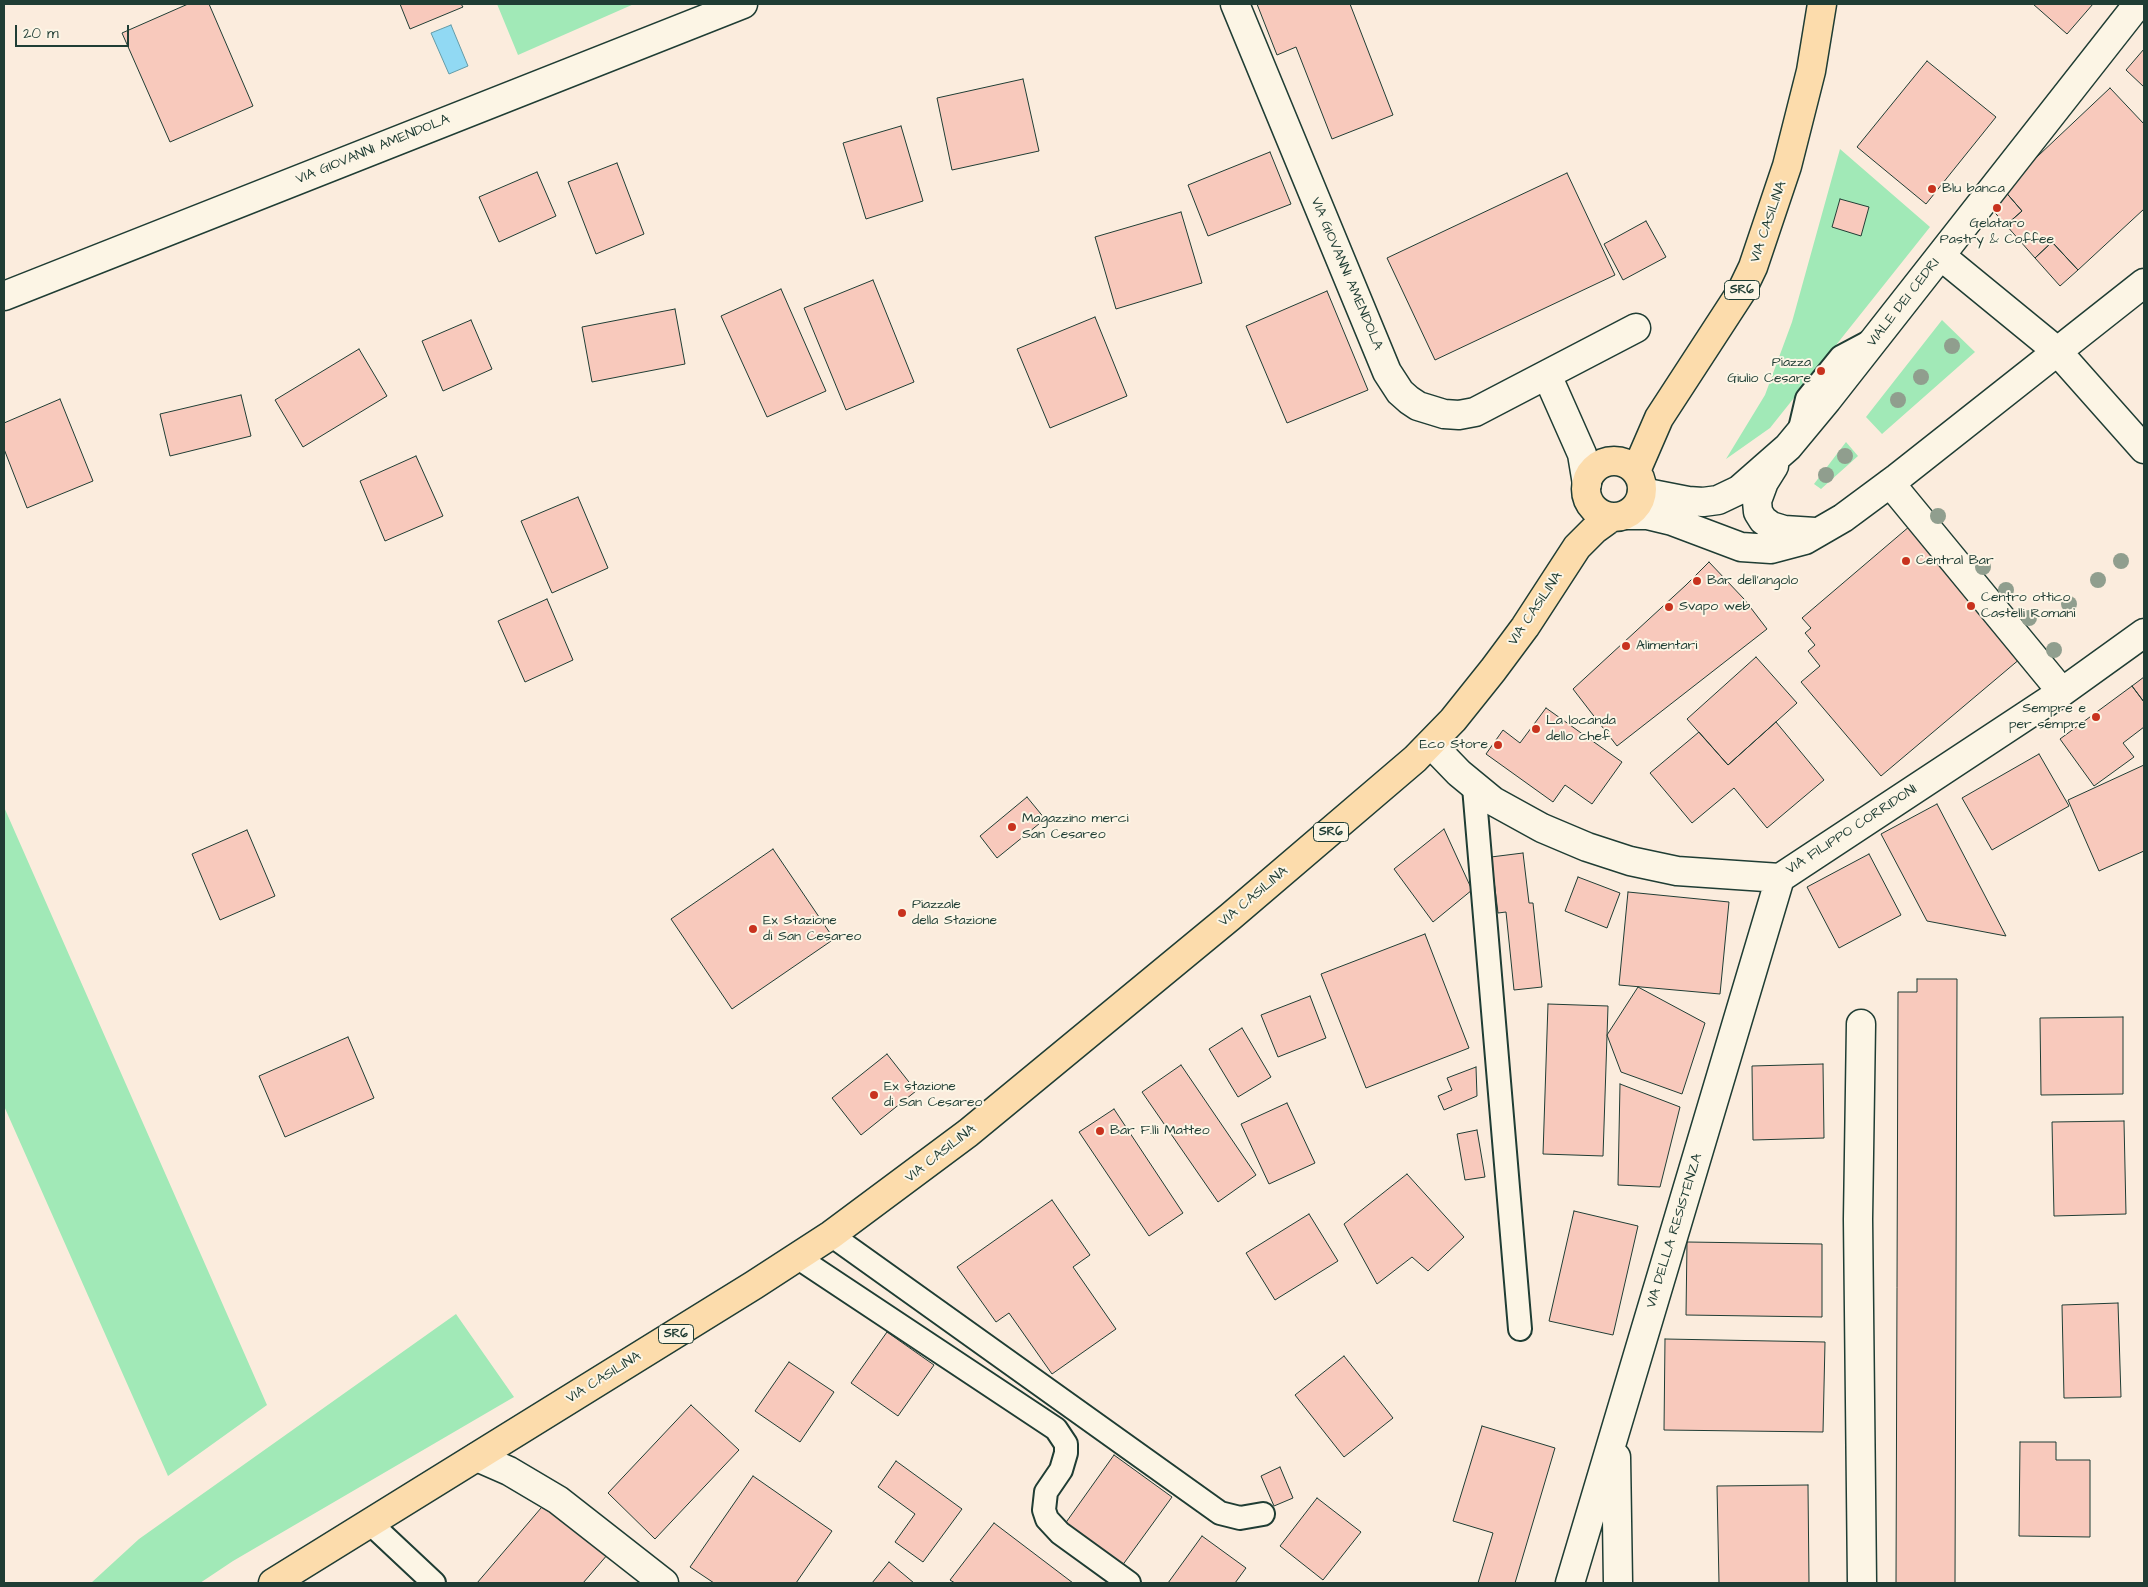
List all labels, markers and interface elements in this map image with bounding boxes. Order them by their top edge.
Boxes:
scale bar [18,15,131,47]
text: 20 m [23,23,59,44]
street label: VIA GIOVANNI AMENDOLA [294,111,452,189]
street label: VIA CASILINA [1747,179,1791,265]
place label: Blu banca [1942,181,2005,197]
marker: Blu banca [1926,183,1938,195]
street label: VIA GIOVANNI AMENDOLA [1306,195,1386,353]
marker: Gelataro Pastry & Coffee [1991,202,2003,214]
place label: Gelataro Pastry & Coffee [1940,216,2054,248]
street label: VIALE DEI CEDRI [1864,255,1944,351]
road number: SR6 [1724,280,1760,300]
place label: Piazza Giulio Cesare [1727,355,1811,388]
marker: Piazza Giulio Cesare [1815,365,1827,377]
place label: Central Bar [1916,553,1994,569]
marker: Central Bar [1900,555,1912,567]
street label: VIA CASILINA [1505,569,1567,649]
place label: Bar dell'angolo [1707,573,1798,589]
marker: Bar dell'angolo [1691,575,1703,587]
place label: Centro ottico Castelli Romani [1981,590,2075,622]
place label: Svapo web [1679,599,1750,615]
marker: Centro ottico Castelli Romani [1965,600,1977,612]
marker: Svapo web [1663,601,1675,613]
place label: Alimentari [1636,638,1697,654]
marker: Alimentari [1620,640,1632,652]
place label: Sempre e per sempre [2009,701,2086,734]
marker: Sempre e per sempre [2090,711,2102,723]
place label: La locanda dello chef [1546,713,1616,746]
marker: La locanda dello chef [1530,723,1542,735]
place label: Eco Store [1420,737,1488,753]
marker: Eco Store [1492,739,1504,751]
street label: VIA FILIPPO CORRIDONI [1783,781,1921,879]
place label: Magazzino merci San Cesareo [1022,811,1129,844]
marker: Magazzino merci San Cesareo [1006,821,1018,833]
road number: SR6 [1314,822,1348,842]
street label: VIA CASILINA [1216,863,1292,931]
place label: Piazzale della Stazione [912,897,997,930]
marker: Piazzale della Stazione [896,907,908,919]
place label: Ex Stazione di San Cesareo [763,913,861,946]
marker: Ex Stazione di San Cesareo [747,923,759,935]
place label: Ex stazione di San Cesareo [884,1079,982,1112]
marker: Ex stazione di San Cesareo [868,1089,880,1101]
street label: VIA CASILINA [902,1121,980,1187]
place label: Bar F.lli Matteo [1110,1123,1210,1139]
marker: Bar F.lli Matteo [1094,1125,1106,1137]
street label: VIA DELLA RESISTENZA [1643,1152,1707,1310]
road number: SR6 [658,1325,694,1344]
street label: VIA CASILINA [563,1348,645,1408]

